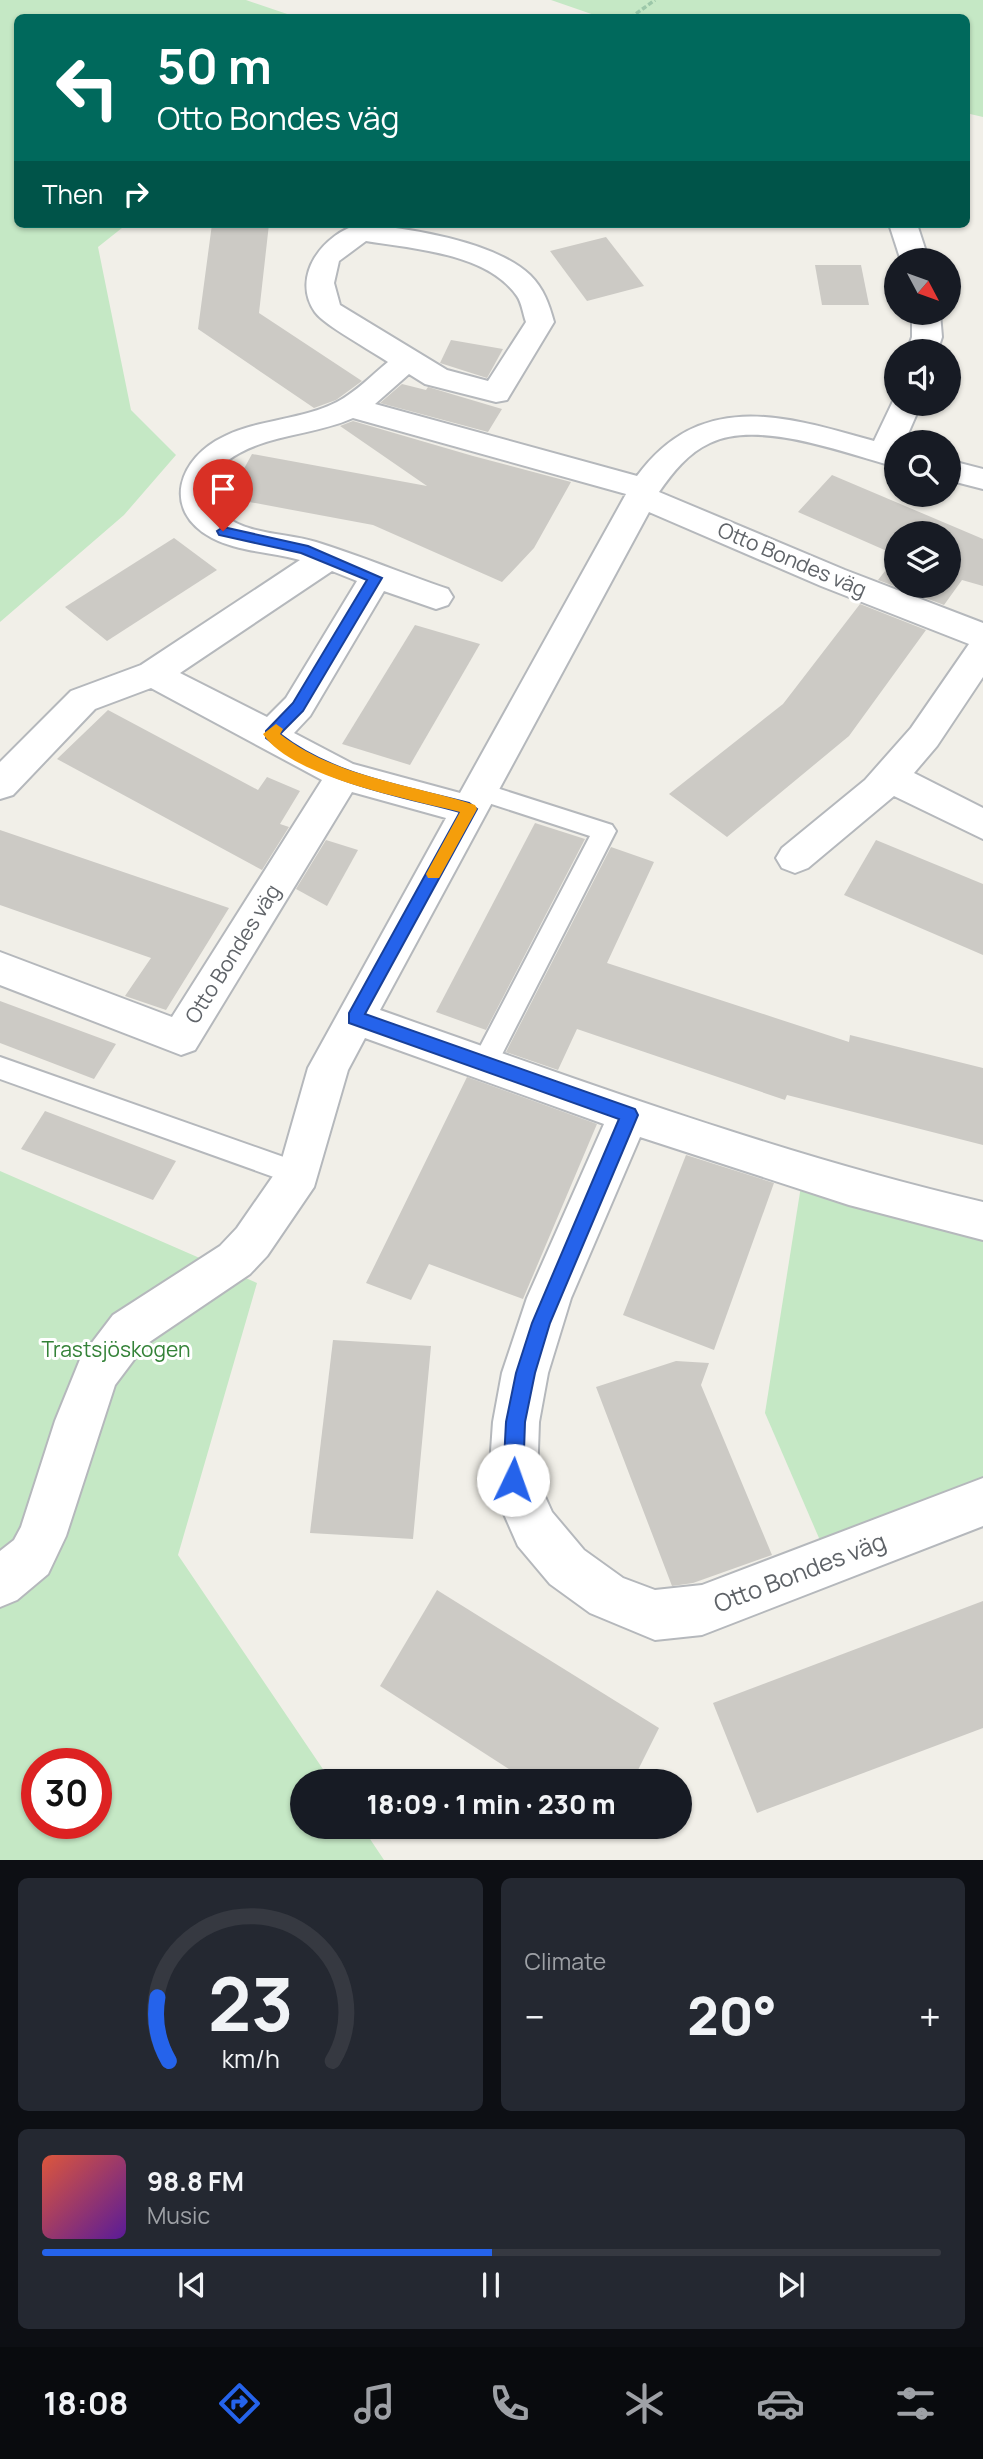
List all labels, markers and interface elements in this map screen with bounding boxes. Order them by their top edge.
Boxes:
text: 50 m [157,32,272,99]
icon: left [42,42,133,133]
text: Otto Bondes väg [157,96,400,140]
icon: right [117,175,155,213]
text: Then [42,176,103,212]
north arrow [884,248,961,326]
map controls [884,248,961,598]
button: sound [884,339,961,416]
button: search [884,430,961,507]
pin [193,459,253,531]
icon: arrive [204,470,242,508]
street label: Otto Bondes väg [714,515,871,603]
button: layers [884,521,961,598]
street label: Otto Bondes väg [178,879,286,1028]
park label: Trastsjöskogen [42,1335,190,1363]
position arrow [476,1443,550,1517]
street label: Otto Bondes väg [709,1524,890,1620]
speed limit sign: 30 [21,1748,112,1839]
text: 18:09 · 1 min · 230 m [366,1786,616,1822]
text: Climate [525,1945,606,1977]
text: 23 [207,1953,293,2053]
text: 20° [687,1980,777,2051]
text: − [525,1990,545,2042]
text: + [919,1990,941,2042]
text: km/h [221,2040,279,2075]
text: 98.8 FM [147,2163,244,2199]
text: Music [147,2199,210,2231]
icon: previous [173,2266,211,2304]
icon: pause [472,2266,510,2304]
icon: next [772,2266,810,2304]
icon: directions [215,2379,264,2428]
icon: music [350,2379,399,2428]
icon: phone [485,2379,534,2428]
icon: climate [620,2379,669,2428]
icon: car [756,2379,805,2428]
icon: filters [891,2379,940,2428]
text: 18:08 [43,2381,128,2425]

